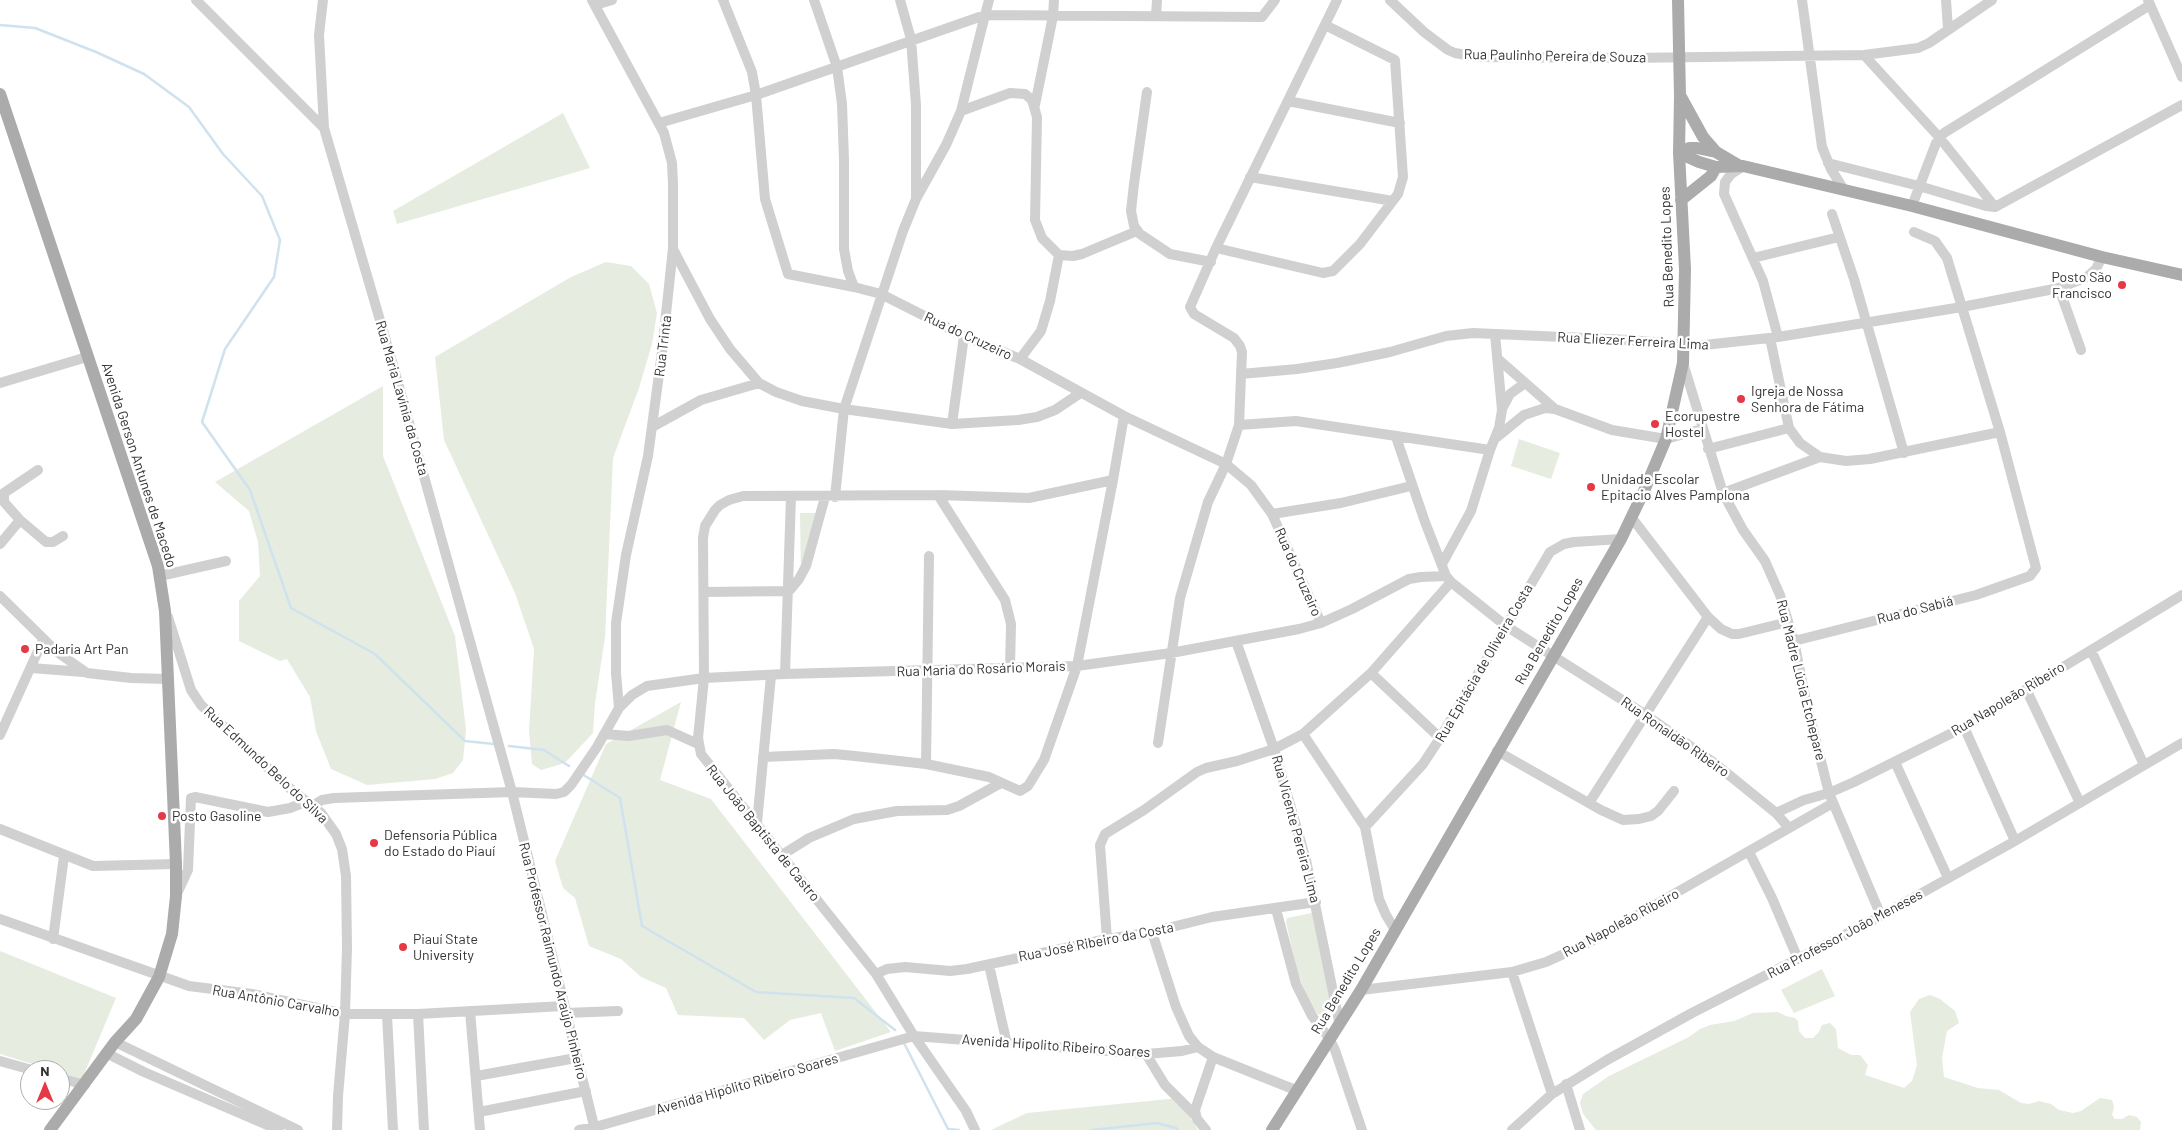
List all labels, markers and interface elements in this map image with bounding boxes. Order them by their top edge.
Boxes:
street label: Rua Paulinho Pereira de Souza [1464,46,1646,66]
street label: Rua Benedito Lopes [1656,186,1678,308]
place label: Posto São Francisco [2051,269,2112,302]
marker: Posto São Francisco [2116,279,2128,291]
street label: Rua do Cruzeiro [921,308,1015,364]
street label: Rua Trinta [651,314,675,378]
street label: Rua Maria Lavínia da Costa [372,319,432,477]
street label: Rua Eliezer Ferreira Lima [1557,329,1709,353]
street label: Avenida Gerson Antunes de Macedo [98,360,180,570]
place label: Igreja de Nossa Senhora de Fátima [1751,383,1864,416]
marker: Igreja de Nossa Senhora de Fátima [1735,393,1747,405]
place label: Ecorupestre Hostel [1665,408,1740,441]
marker: Ecorupestre Hostel [1649,418,1661,430]
place label: Unidade Escolar Epitacio Alves Pamplona [1601,471,1750,504]
marker: Unidade Escolar Epitacio Alves Pamplona [1585,481,1597,493]
street label: Rua do Cruzeiro [1271,525,1325,619]
street label: Rua Benedito Lopes [1511,574,1587,688]
street label: Rua Epitácia de Oliveira Costa [1432,581,1536,745]
street label: Rua do Sabiá [1875,592,1955,628]
street label: Rua Madre Lúcia Etchepare [1773,598,1829,762]
place label: Padaria Art Pan [35,641,128,657]
marker: Padaria Art Pan [19,643,31,655]
street label: Rua Maria do Rosário Morais [896,658,1066,680]
street label: Rua Napoleão Ribeiro [1948,658,2068,740]
street label: Rua Ronaldão Ribeiro [1618,693,1732,781]
street label: Rua Edmundo Belo do Silva [201,703,331,827]
street label: Rua Vicente Pereira Lima [1268,753,1324,905]
street label: Rua João Baptista de Castro [703,761,823,905]
place label: Posto Gasoline [172,808,261,824]
marker: Posto Gasoline [156,810,168,822]
place label: Defensoria Pública do Estado do Piauí [384,827,497,860]
marker: Defensoria Pública do Estado do Piauí [368,837,380,849]
street label: Rua Professor Raimundo Araújo Pinheiro [515,841,591,1081]
street label: Rua Napoleão Ribeiro [1560,885,1682,961]
street label: Rua Professor João Meneses [1764,886,1926,982]
street label: Rua José Ribeiro da Costa [1017,919,1175,965]
street label: Rua Benedito Lopes [1308,925,1384,1037]
place label: Piauí State University [413,931,478,964]
marker: Piauí State University [397,941,409,953]
street label: Rua Antônio Carvalho [211,982,341,1020]
street label: Avenida Hipolito Ribeiro Soares [961,1031,1151,1061]
street label: Avenida Hipólito Ribeiro Soares [654,1050,840,1118]
north arrow [20,1060,70,1110]
text: N [40,1062,50,1079]

